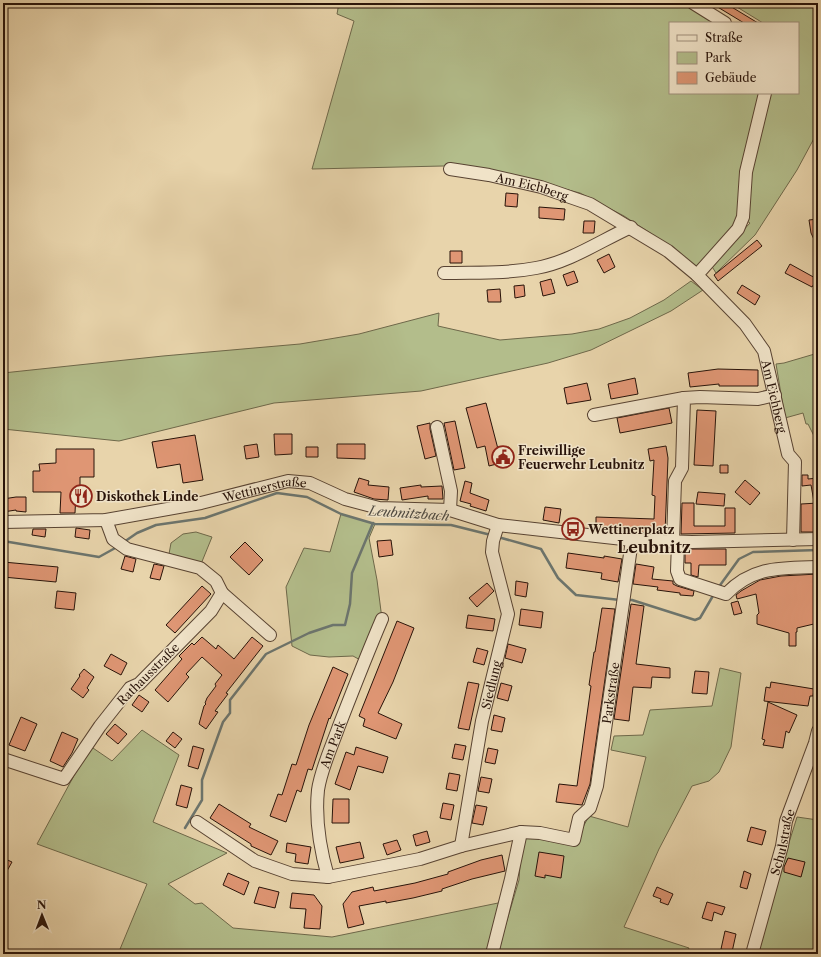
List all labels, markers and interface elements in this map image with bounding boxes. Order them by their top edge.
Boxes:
legend [669,22,799,94]
text: Straße [705,30,743,45]
text: Park [705,50,732,65]
text: Gebäude [705,70,757,85]
street label: Am Eichberg [493,169,571,204]
street label: Am Eichberg [759,357,790,435]
place label: Freiwillige Feuerwehr Leubnitz [518,443,645,472]
public building icon: Freiwillige Feuerwehr Leubnitz [490,444,516,470]
street label: Wettinerstraße [220,473,308,505]
restaurant icon: Diskothek Linde [68,483,94,509]
place label: Diskothek Linde [96,489,198,504]
water label: Leubnitzbach [367,502,450,524]
bus stop icon: Wettinerplatz [560,516,586,542]
place label: Wettinerplatz [587,522,675,537]
district label: Leubnitz [617,537,691,557]
street label: Rathausstraße [114,640,182,708]
street label: Siedlung [478,658,504,711]
street label: Parkstraße [598,661,622,725]
street label: Am Park [316,717,348,771]
street label: Schulstraße [767,806,797,877]
north arrow [22,895,62,935]
text: N [37,898,47,912]

